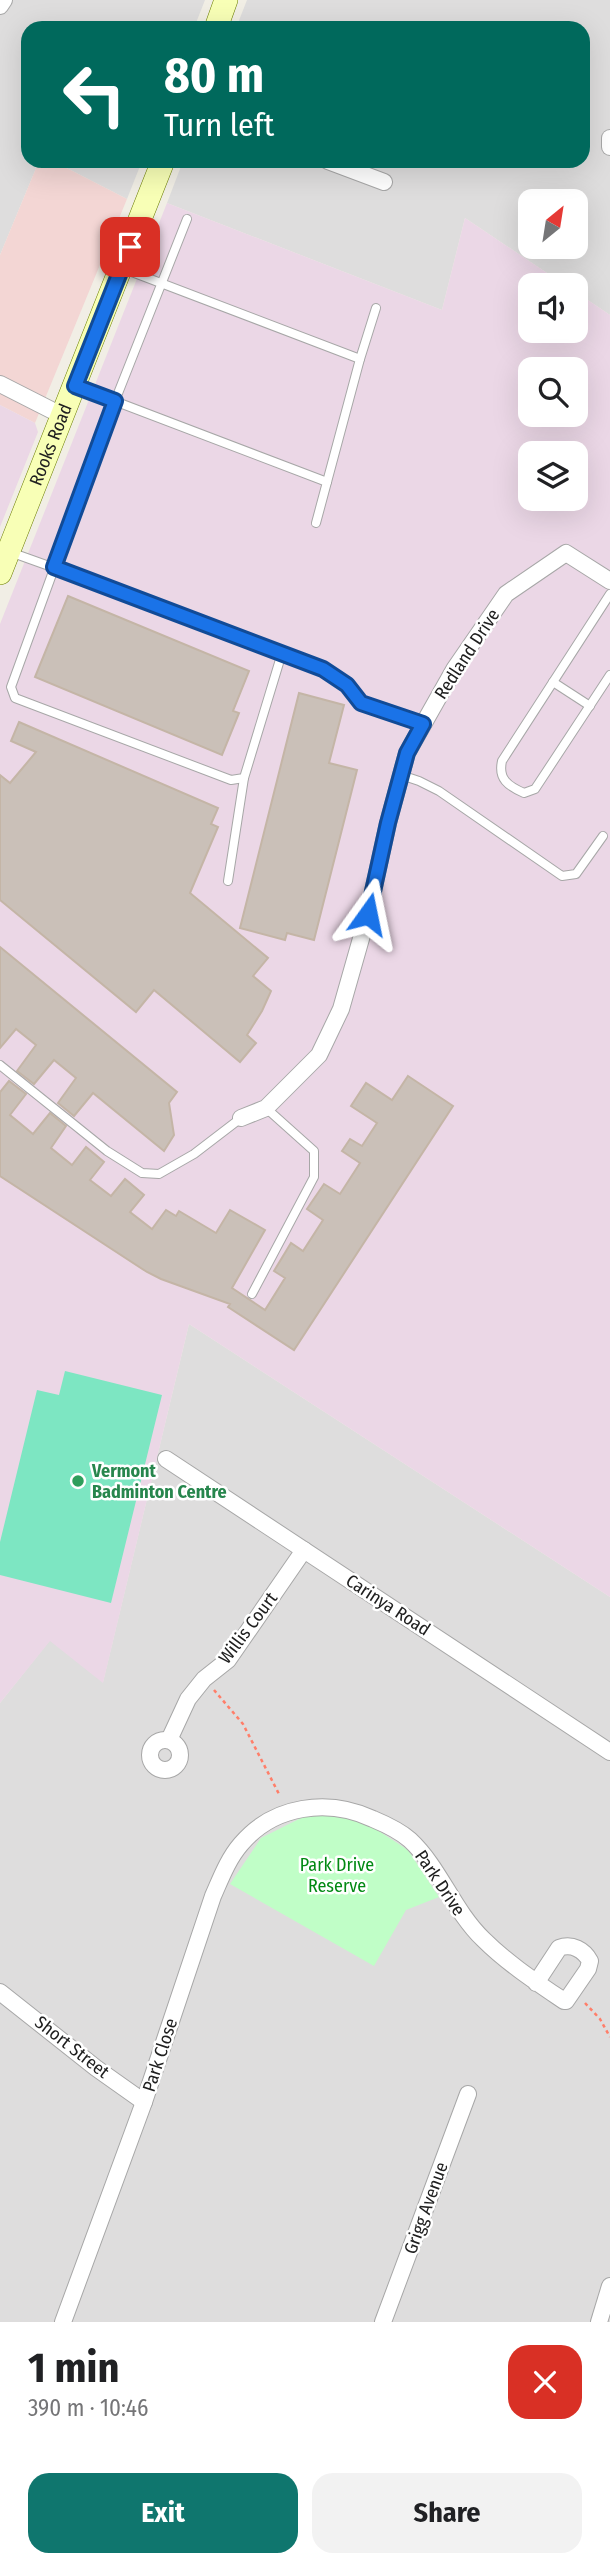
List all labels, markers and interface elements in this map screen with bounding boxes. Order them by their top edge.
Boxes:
text: 80 m [164,46,264,105]
icon: left [49,49,140,140]
text: Turn left [164,106,274,144]
north arrow [518,189,588,259]
map controls [518,189,588,511]
pin [100,217,160,277]
icon: arrive [111,228,149,266]
button: sound [518,273,588,343]
button: search [518,357,588,427]
street label: Rooks Road [25,401,77,489]
button: layers [518,441,588,511]
street label: Redland Drive [430,605,504,703]
position arrow [331,877,405,951]
place label: Vermont Badminton Centre [91,1460,227,1503]
marker: Vermont Badminton Centre [70,1473,86,1489]
street label: Carinya Road [342,1570,434,1640]
street label: Willis Court [214,1588,282,1668]
street label: Park Drive [410,1846,470,1920]
park label: Park Drive Reserve [300,1854,374,1897]
street label: Short Street [30,2011,114,2083]
street label: Park Close [138,2015,182,2094]
street label: Grigg Avenue [399,2159,453,2257]
text: 1 min [28,2343,119,2393]
button: close [508,2345,582,2419]
text: 390 m · 10:46 [28,2394,148,2422]
button: Exit [28,2473,298,2553]
button: Share [312,2473,582,2553]

